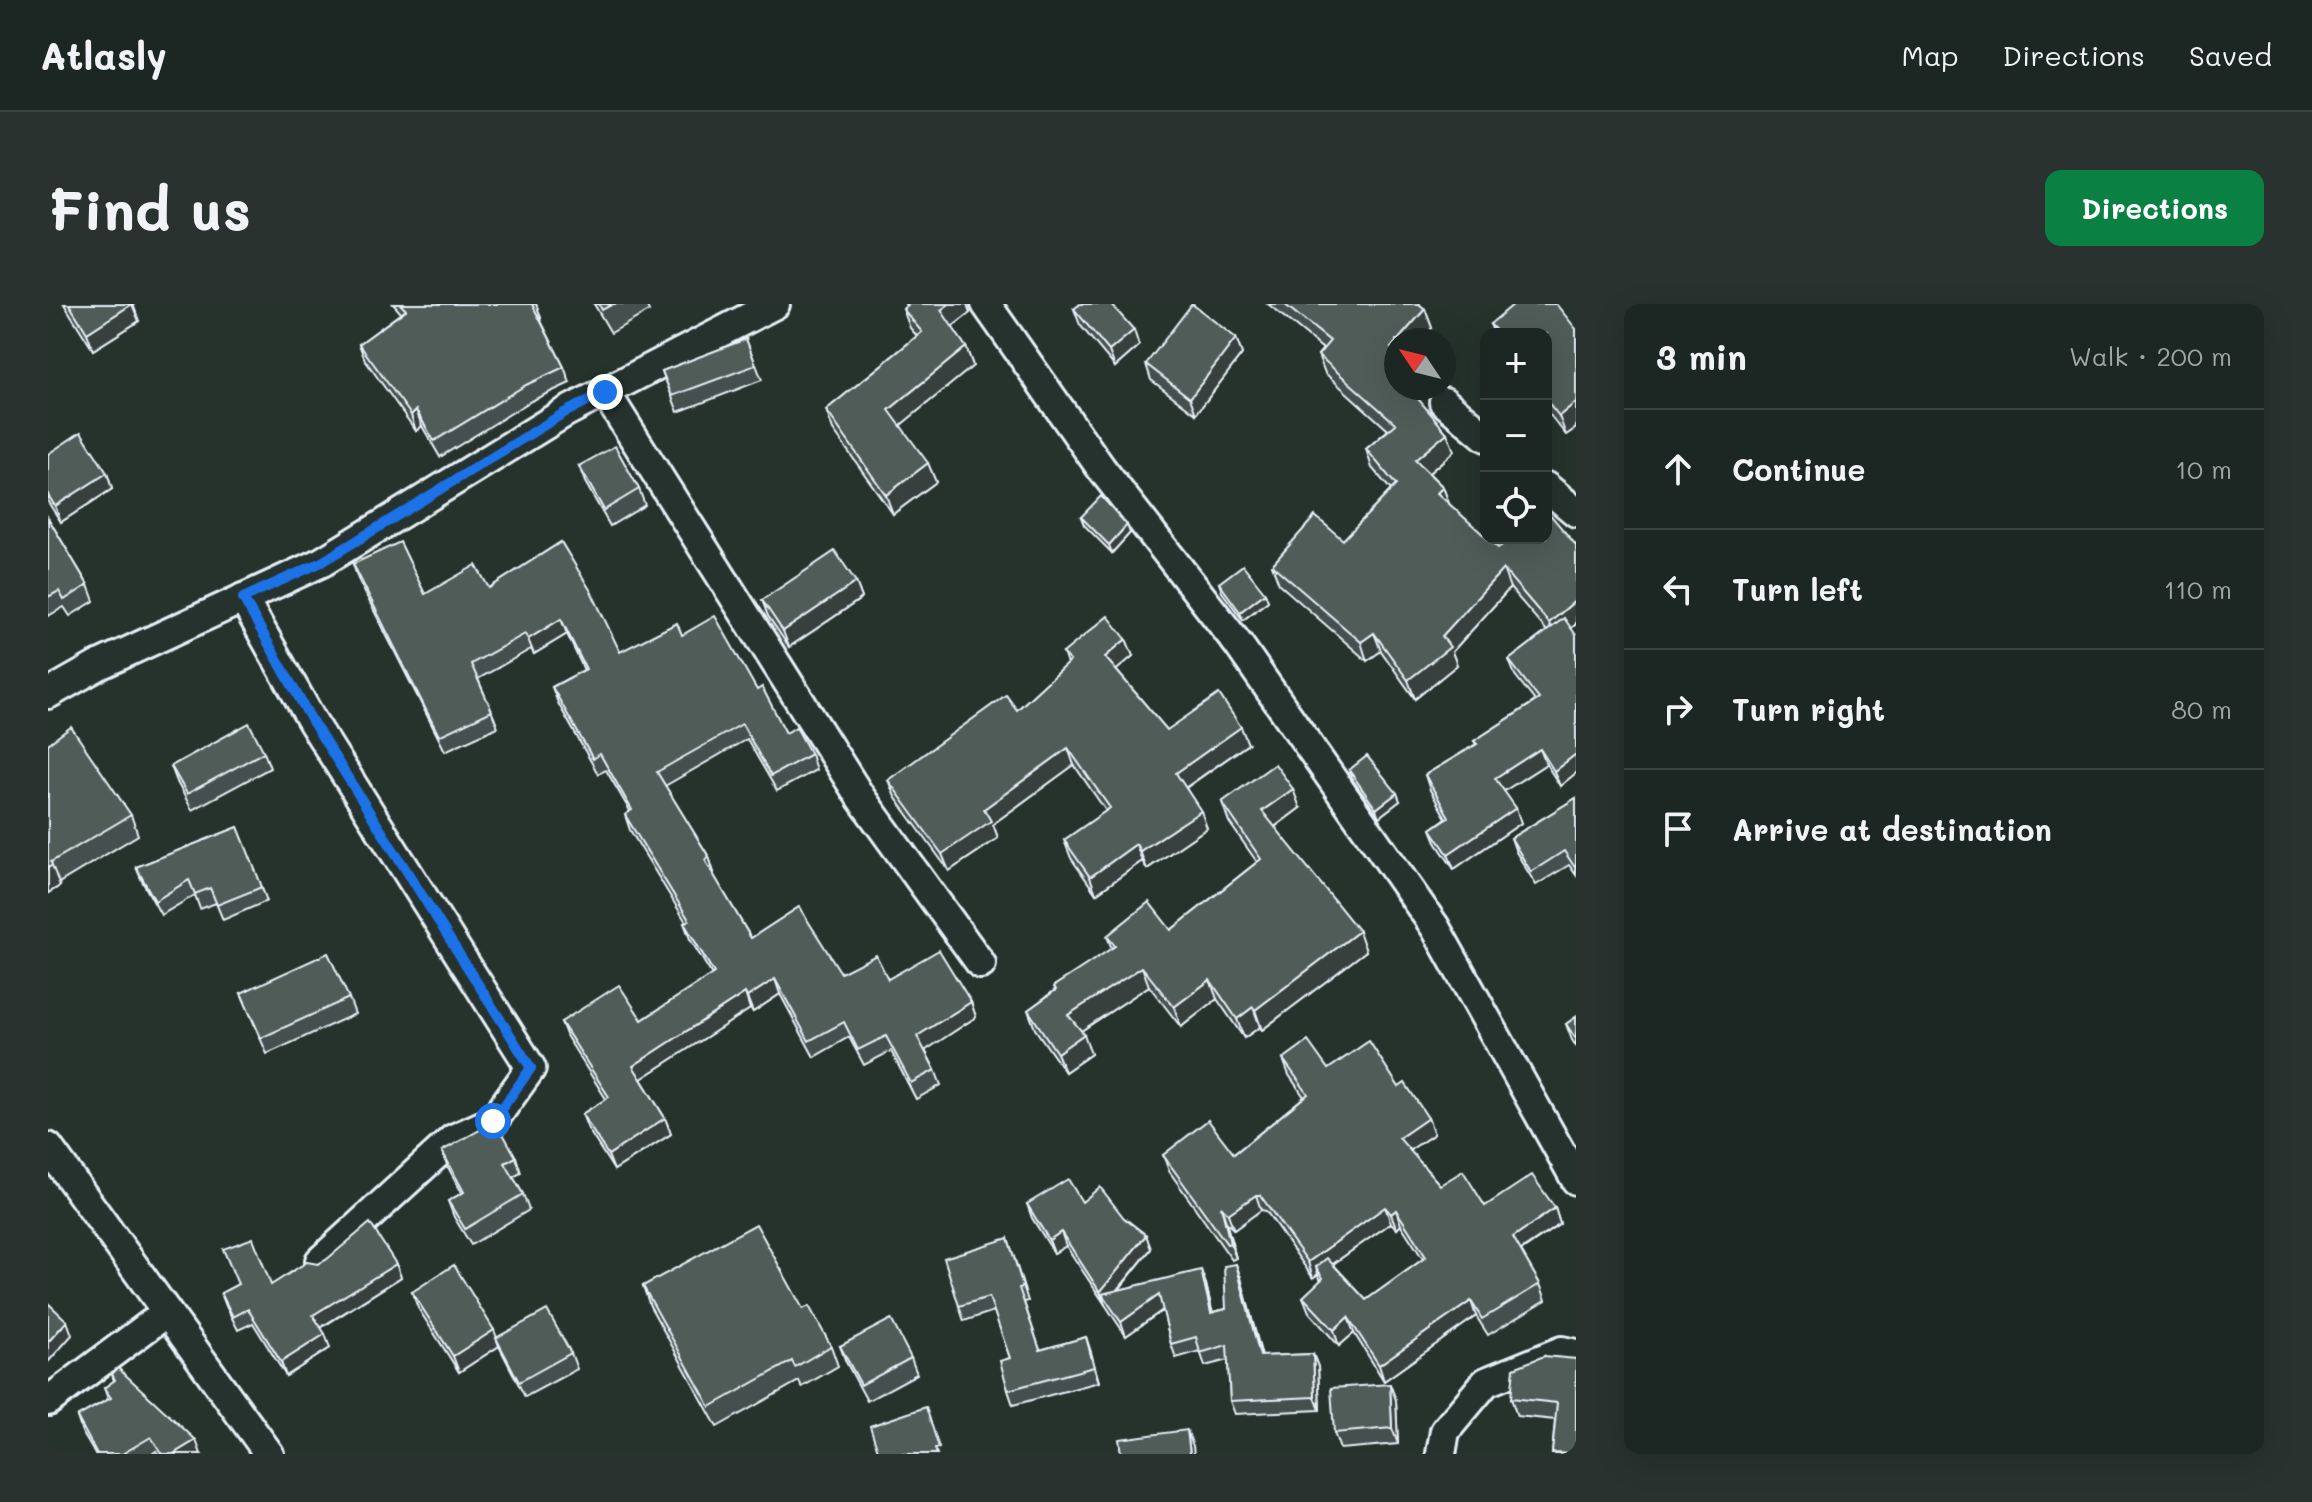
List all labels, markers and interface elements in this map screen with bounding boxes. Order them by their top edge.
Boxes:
text: Atlasly [40,30,167,80]
text: Map [1902,37,1959,73]
text: Directions [2003,37,2145,73]
text: Saved [2189,37,2272,73]
button: Directions [2045,170,2264,246]
text: Find us [48,172,251,245]
north arrow [1384,328,1456,400]
map controls [1480,328,1552,544]
button: + [1480,328,1552,400]
text: 3 min [1656,334,1747,379]
text: Walk · 200 m [2069,339,2232,373]
route end [587,374,623,410]
button: − [1480,400,1552,472]
icon: ahead [1656,447,1700,491]
text: Continue [1732,449,1865,489]
text: 10 m [2175,452,2232,486]
button: locate [1480,472,1552,544]
icon: left [1656,567,1700,611]
text: Turn left [1732,569,1863,609]
text: 110 m [2164,572,2232,606]
icon: right [1656,687,1700,731]
text: Turn right [1732,689,1885,729]
text: 80 m [2171,692,2232,726]
icon: arrive [1656,807,1700,851]
text: Arrive at destination [1732,809,2052,849]
route start [475,1103,511,1139]

